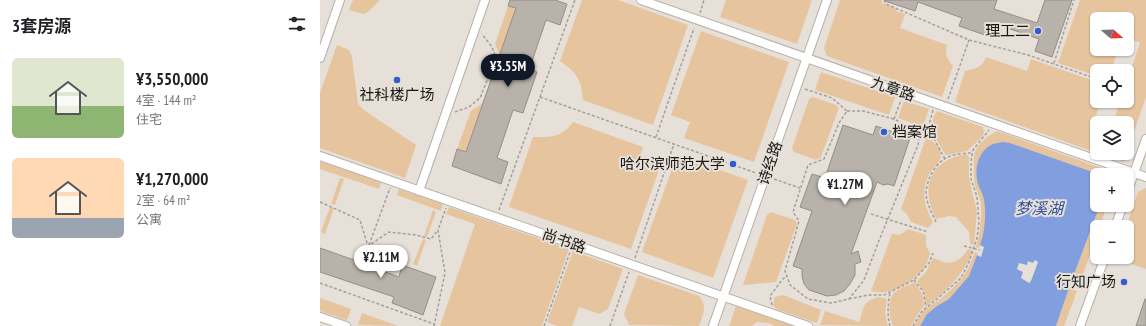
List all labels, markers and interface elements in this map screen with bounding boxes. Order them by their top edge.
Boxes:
north arrow [1090,12,1134,56]
map controls [1090,12,1134,264]
icon: filters [286,13,308,35]
text: 3套房源 [12,15,71,37]
place label: 理工二 [985,21,1030,40]
marker: 理工二 [1033,26,1043,36]
pin: ¥3.55M [475,54,541,88]
text: ¥3.55M [490,58,526,75]
button: locate [1090,64,1134,108]
text: ¥3,550,000 [136,68,208,90]
street label: 九章路 [869,72,918,105]
icon: home [44,74,92,122]
marker: 社科楼广场 [392,75,402,85]
place label: 社科楼广场 [359,85,435,104]
text: 4室 · 144 m² [136,92,196,109]
text: 住宅 [136,111,162,128]
button: layers [1090,116,1134,160]
place label: 档案馆 [892,122,937,141]
marker: 档案馆 [879,127,889,137]
street label: 诗经路 [753,138,786,187]
place label: 哈尔滨师范大学 [620,154,725,173]
marker: 哈尔滨师范大学 [728,159,738,169]
text: ¥1,270,000 [136,168,208,190]
button: + [1090,168,1134,212]
pin: ¥1.27M [812,172,878,206]
icon: home [44,174,92,222]
text: ¥1.27M [827,176,863,193]
text: 2室 · 64 m² [136,192,190,209]
water label: 梦溪湖 [1015,198,1066,218]
text: 公寓 [136,211,162,228]
button: − [1090,220,1134,264]
street label: 尚书路 [540,224,589,257]
pin: ¥2.11M [348,245,414,279]
text: ¥2.11M [363,249,399,266]
place label: 行知广场 [1056,272,1116,291]
marker: 行知广场 [1119,277,1129,287]

